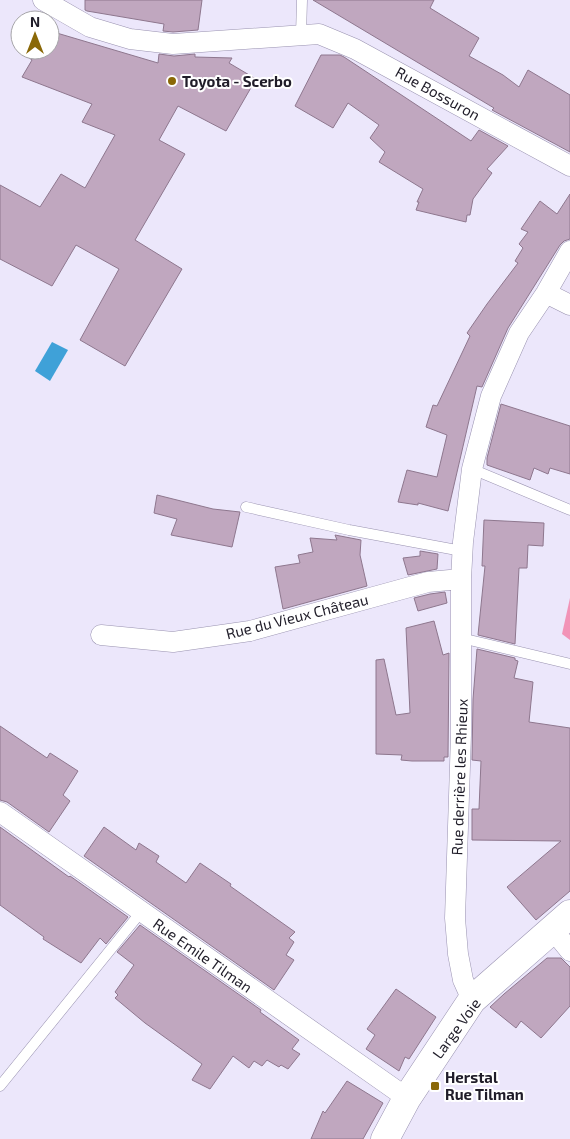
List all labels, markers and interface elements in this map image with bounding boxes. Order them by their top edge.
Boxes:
north arrow [10,10,60,60]
text: N [30,13,40,30]
street label: Rue Bossuron [393,62,483,124]
place label: Toyota - Scerbo [182,72,292,91]
marker: Toyota - Scerbo [166,75,178,87]
street label: Rue du Vieux Château [224,590,370,642]
street label: Rue derrière les Rhieux [447,698,471,856]
street label: Rue Emile Tilman [150,914,256,996]
street label: Large Voie [428,994,484,1062]
place label: Herstal Rue Tilman [445,1068,524,1103]
marker: Herstal Rue Tilman [429,1080,441,1092]

